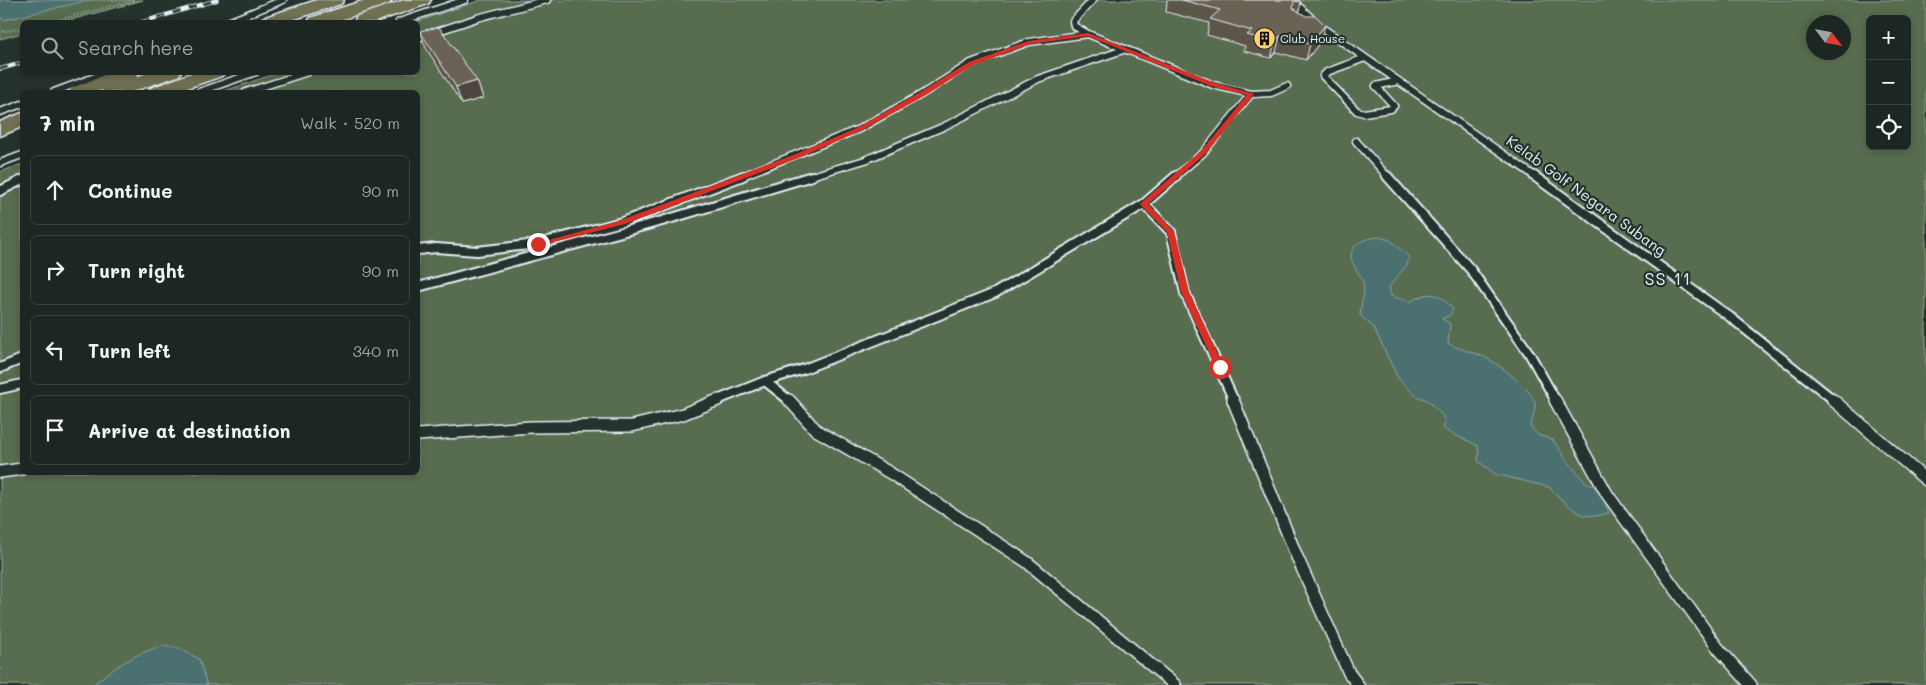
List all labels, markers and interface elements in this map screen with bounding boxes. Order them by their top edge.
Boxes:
north arrow [1806,15,1851,60]
map controls [1866,15,1911,150]
button: + [1866,15,1911,60]
search box [20,20,420,75]
building icon: Club House [1252,27,1276,51]
place label: Club House [1280,30,1345,46]
icon: search [38,34,66,62]
text: Search here [78,35,194,60]
button: − [1866,60,1911,105]
button: locate [1866,105,1911,150]
text: 7 min [40,109,95,136]
text: Walk · 520 m [300,112,400,133]
street label: Kelab Golf Negara Subang [1503,130,1671,260]
icon: ahead [41,176,69,204]
text: Continue [88,178,173,203]
text: 90 m [362,180,399,201]
route end [527,233,550,256]
icon: right [41,256,69,284]
text: Turn right [88,258,185,283]
text: 90 m [362,260,399,281]
district label: SS 11 [1644,266,1692,290]
icon: left [41,336,69,364]
text: Turn left [88,338,171,363]
text: 340 m [352,340,399,361]
route start [1209,356,1232,379]
icon: arrive [41,416,69,444]
text: Arrive at destination [88,418,291,443]

